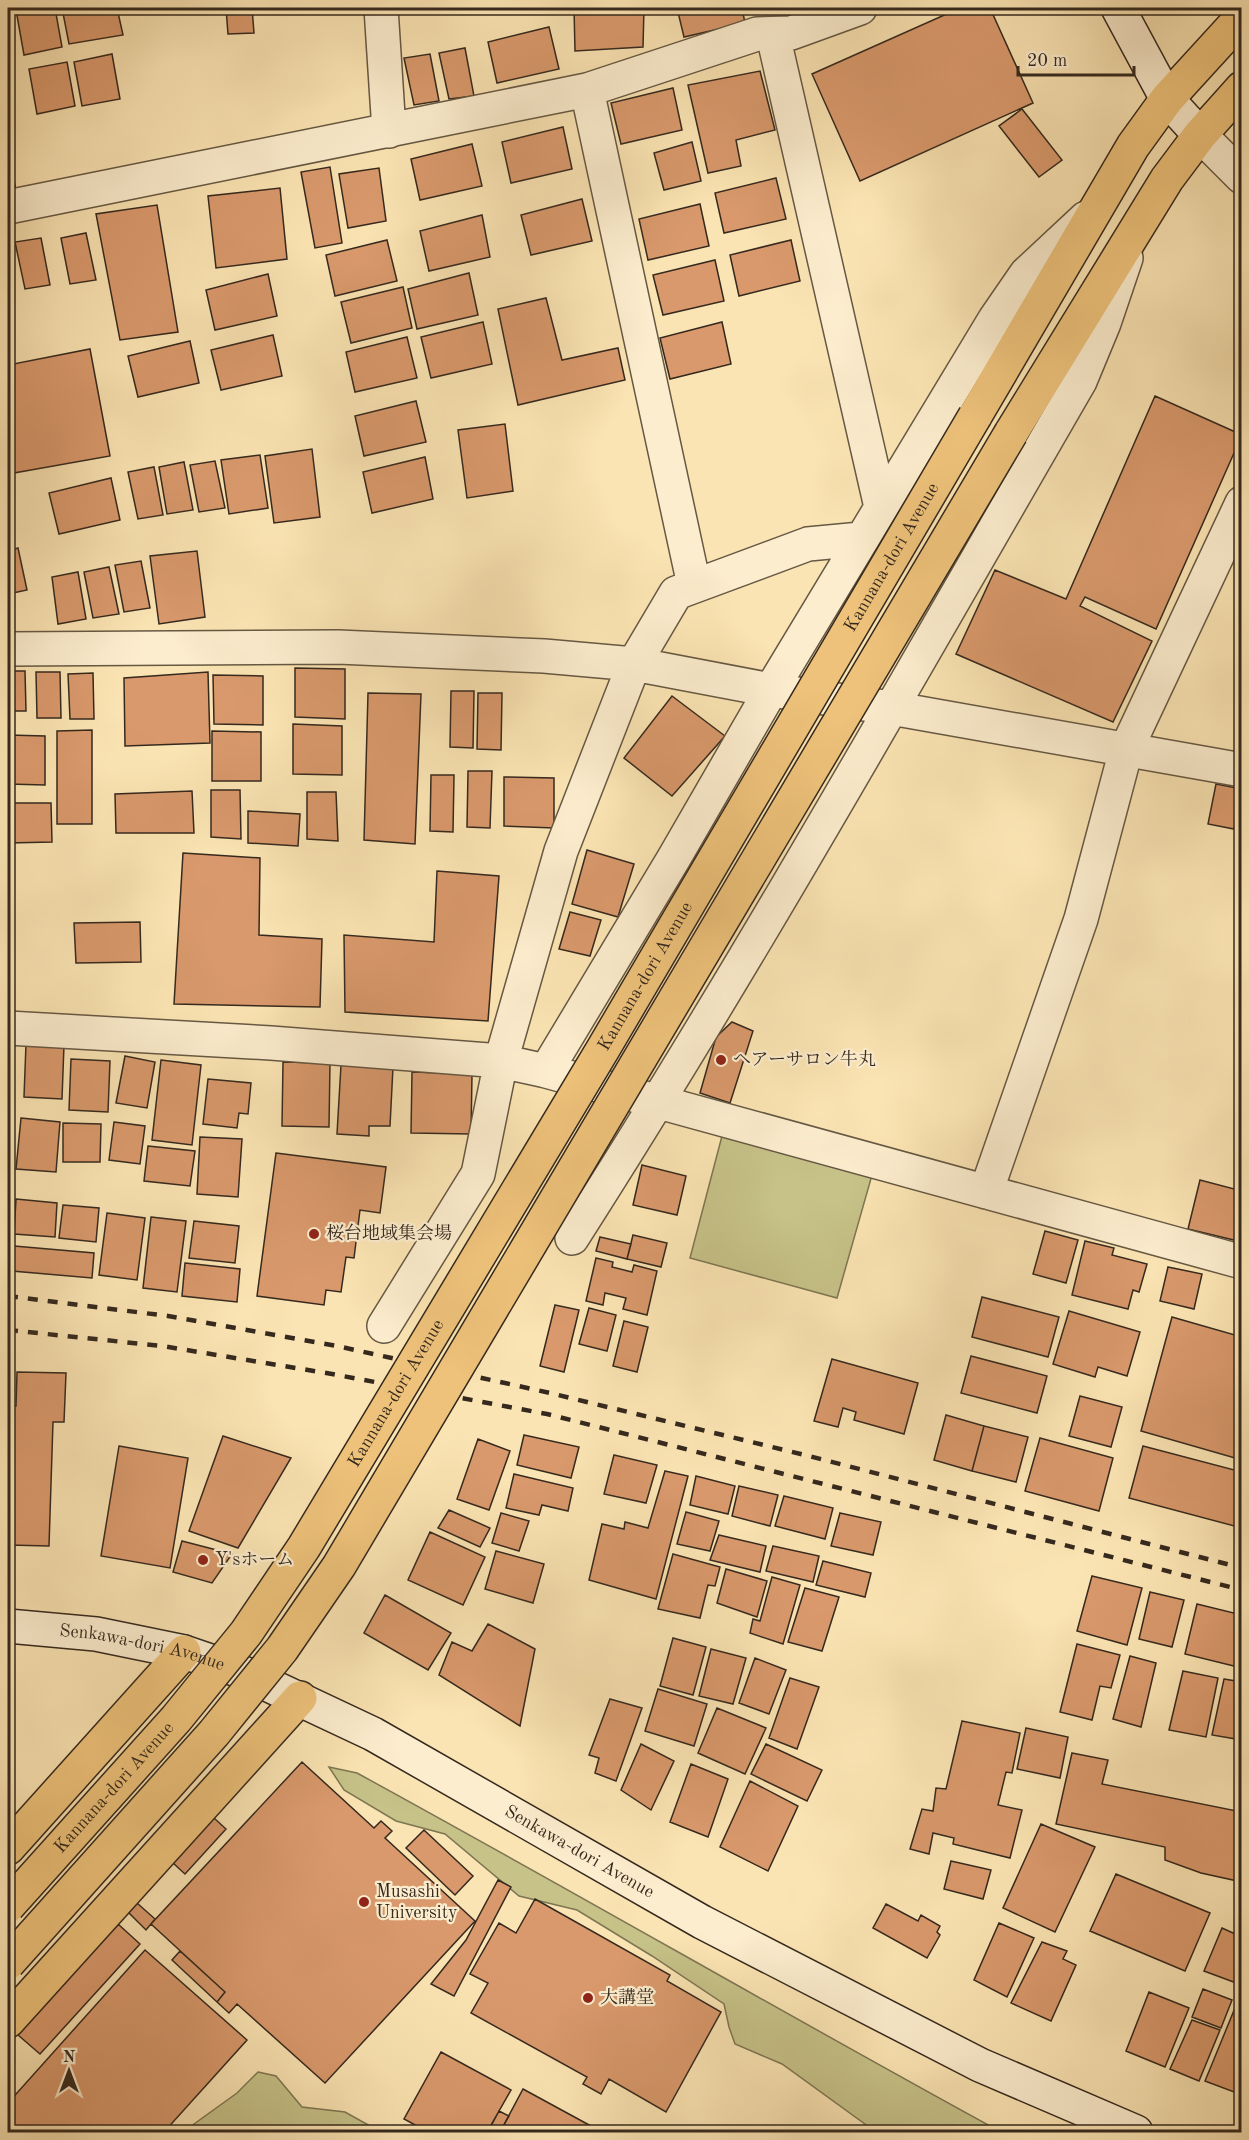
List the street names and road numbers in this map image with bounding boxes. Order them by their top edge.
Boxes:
street label: Kannana-dori Avenue [841,480,942,635]
street label: Kannana-dori Avenue [595,899,696,1054]
street label: Kannana-dori Avenue [345,1316,447,1471]
street label: Senkawa-dori Avenue [59,1622,227,1674]
street label: Kannana-dori Avenue [51,1719,177,1857]
street label: Senkawa-dori Avenue [501,1802,657,1902]

